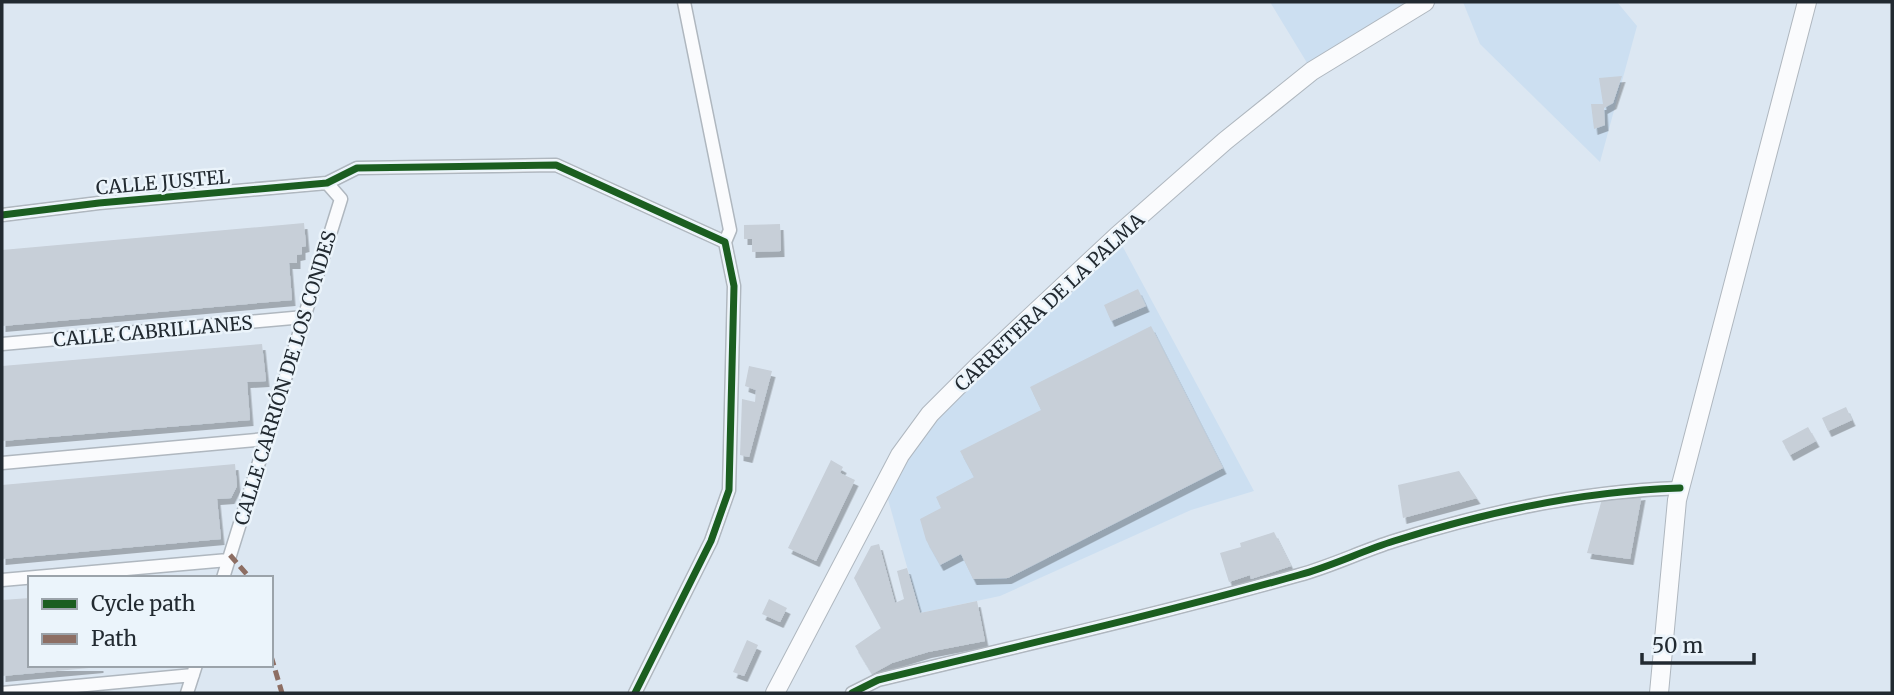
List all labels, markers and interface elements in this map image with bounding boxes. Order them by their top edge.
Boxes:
street label: CALLE JUSTEL [95,164,231,200]
street label: CARRETERA DE LA PALMA [949,207,1149,396]
street label: CALLE CARRIÓN DE LOS CONDES [229,228,341,528]
street label: CALLE CABRILLANES [52,310,254,352]
legend [28,576,273,667]
text: Cycle path [91,590,195,617]
scale bar [1642,622,1754,666]
text: Path [91,625,137,652]
text: 50 m [1652,632,1703,659]

